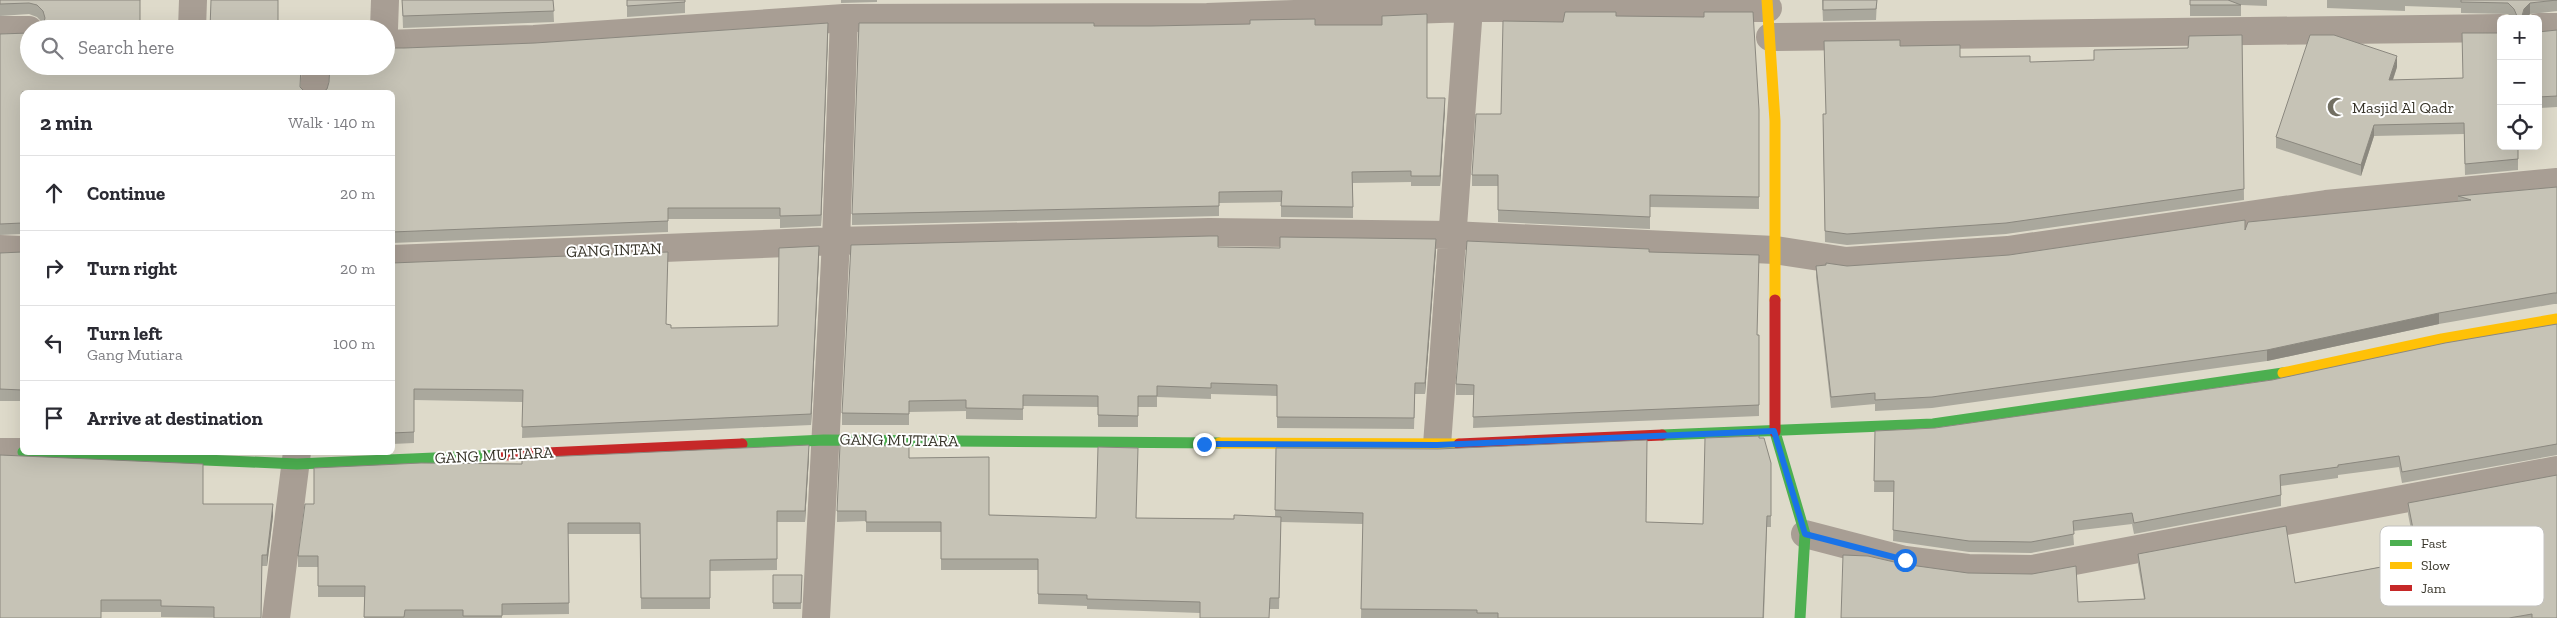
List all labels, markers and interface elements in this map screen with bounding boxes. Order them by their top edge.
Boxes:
map controls [2497,15,2542,150]
button: + [2497,15,2542,60]
search box [20,20,395,75]
icon: search [38,34,66,62]
text: Search here [78,36,174,59]
button: − [2497,60,2542,105]
mosque icon: Masjid Al Qadr [2326,96,2348,118]
place label: Masjid Al Qadr [2352,98,2455,117]
button: locate [2497,105,2542,150]
text: 2 min [40,110,92,135]
text: Walk · 140 m [288,113,375,132]
icon: ahead [40,179,68,207]
text: Continue [87,182,165,205]
text: 20 m [340,184,375,203]
street label: GANG INTAN [566,239,662,261]
icon: right [40,254,68,282]
text: Turn right [87,257,177,280]
text: 20 m [340,259,375,278]
text: Turn left [87,322,162,345]
icon: left [40,329,68,357]
text: 100 m [333,334,375,353]
text: Gang Mutiara [87,345,183,364]
icon: arrive [40,404,68,432]
text: Arrive at destination [87,407,263,430]
street label: GANG MUTIARA [839,429,959,451]
route end [1193,433,1216,456]
street label: GANG MUTIARA [434,442,554,468]
legend [2380,526,2544,606]
text: Fast [2421,535,2448,552]
route start [1894,549,1917,572]
text: Slow [2421,557,2450,574]
text: Jam [2421,580,2446,597]

